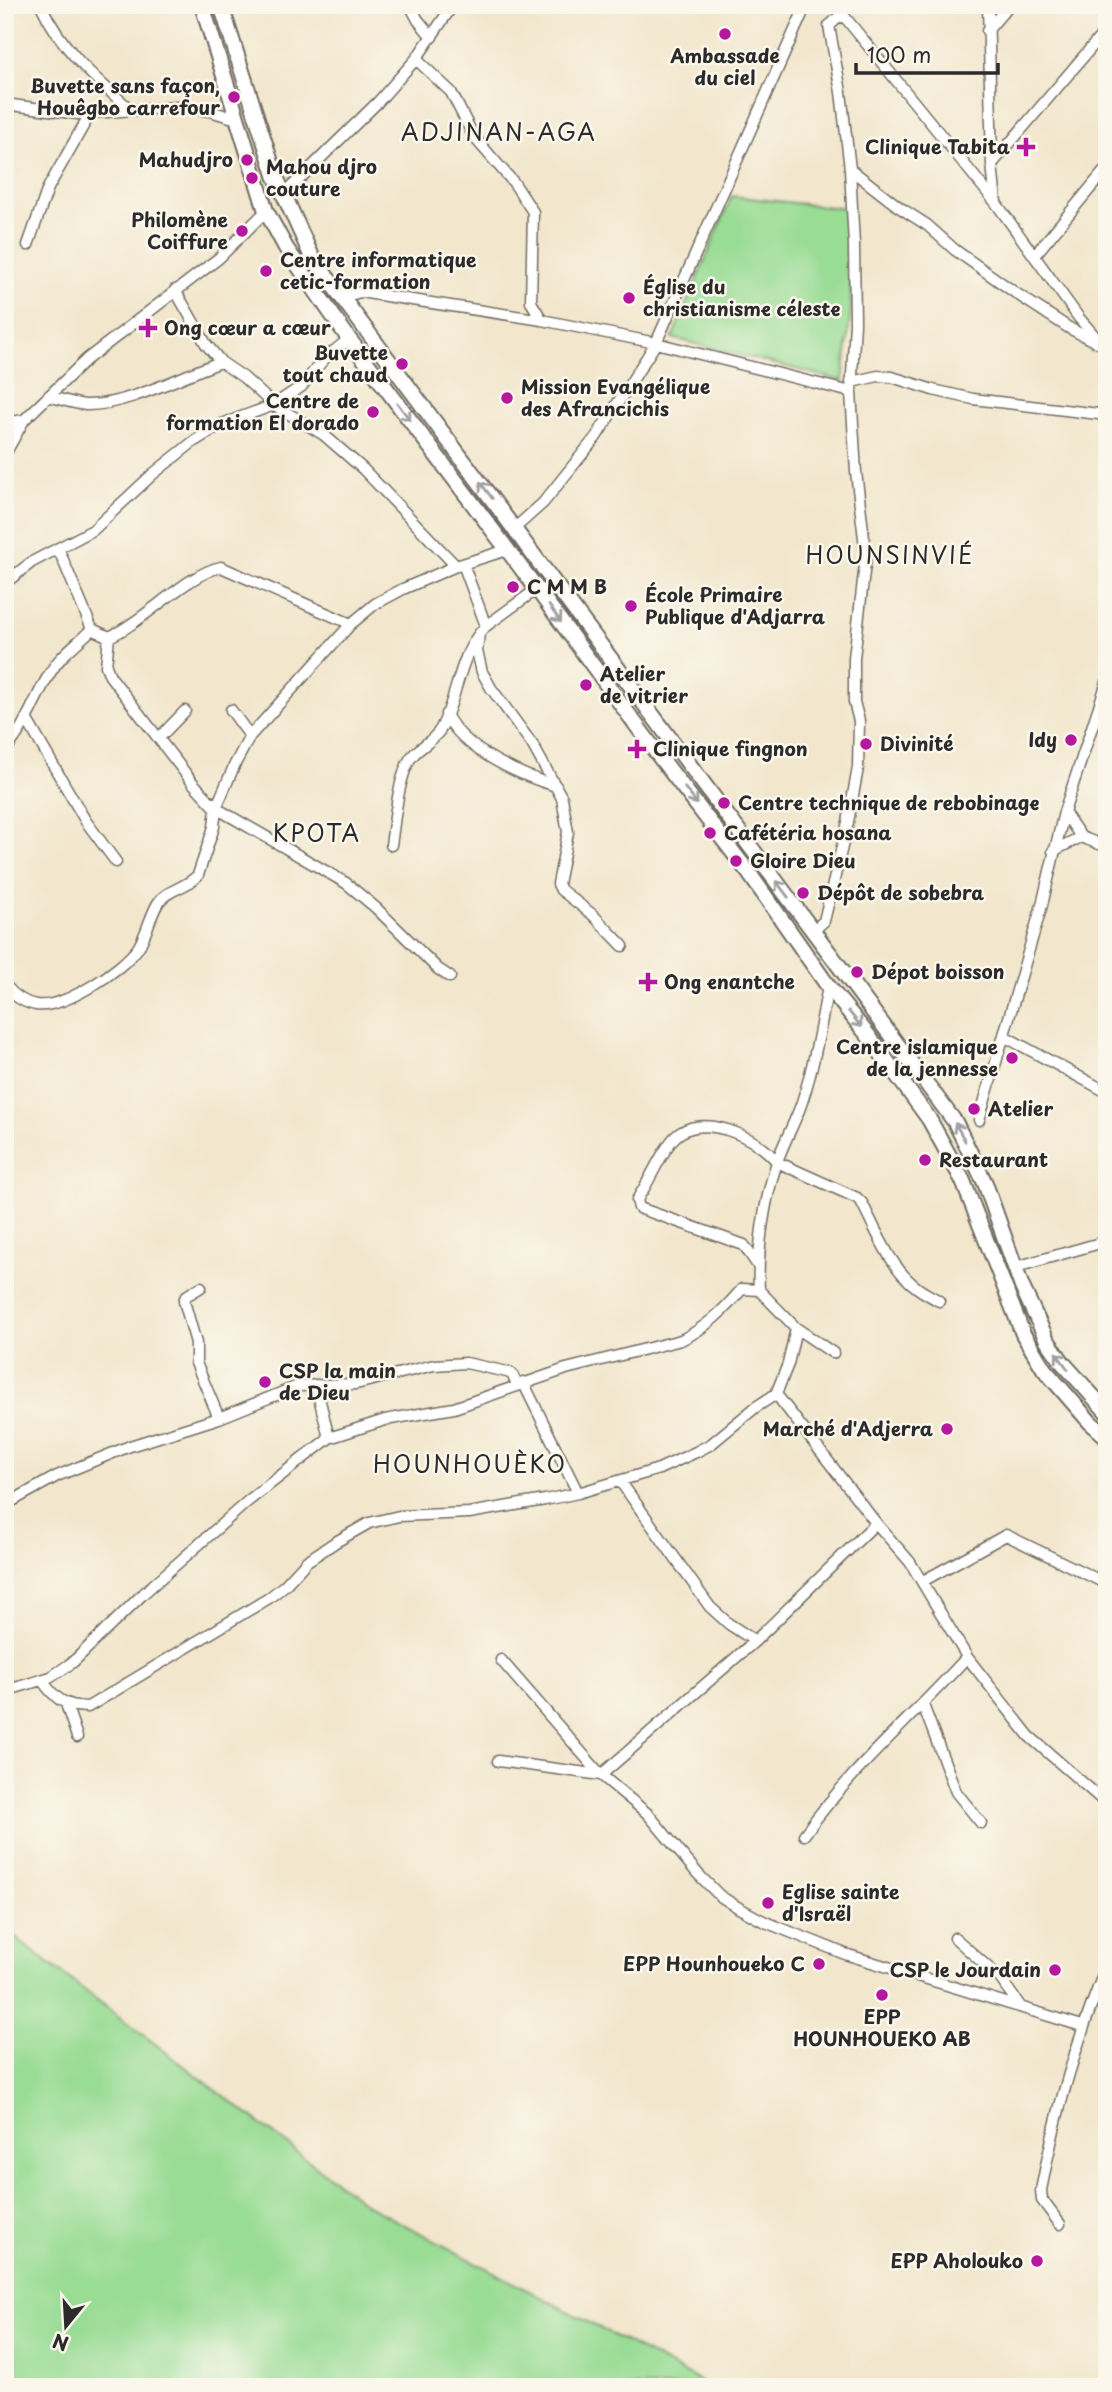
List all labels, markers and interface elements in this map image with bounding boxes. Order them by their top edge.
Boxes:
marker: Ambassade du ciel [717,26,733,42]
scale bar [856,32,998,76]
text: 100 m [867,38,931,70]
place label: Ambassade du ciel [669,41,780,91]
place label: Buvette sans façon, Houêgbo carrefour [30,71,220,121]
marker: Buvette sans façon, Houêgbo carrefour [226,89,242,105]
district label: ADJINAN-AGA [401,114,597,149]
place label: Clinique Tabita [865,132,1010,160]
marker: Clinique Tabita [1016,137,1036,157]
place label: Mahudjro [139,145,233,173]
marker: Mahudjro [239,152,255,168]
place label: Mahou djro couture [266,152,377,202]
marker: Mahou djro couture [244,170,260,186]
place label: Philomène Coiffure [131,205,228,255]
marker: Philomène Coiffure [234,223,250,239]
place label: Centre informatique cetic-formation [280,245,476,295]
marker: Centre informatique cetic-formation [258,263,274,279]
place label: Église du christianisme céleste [643,272,840,322]
marker: Église du christianisme céleste [621,290,637,306]
place label: Ong cœur a cœur [164,313,331,341]
marker: Ong cœur a cœur [138,318,158,338]
place label: Buvette tout chaud [283,338,388,388]
marker: Buvette tout chaud [394,356,410,372]
place label: Mission Evangélique des Afrancichis [521,372,710,422]
place label: Centre de formation El dorado [166,386,359,436]
marker: Mission Evangélique des Afrancichis [499,390,515,406]
one-way arrow [397,403,412,421]
marker: Centre de formation El dorado [365,404,381,420]
one-way arrow [479,481,494,499]
district label: HOUNSINVIÉ [806,537,974,572]
place label: C M M B [527,572,607,600]
marker: C M M B [505,579,521,595]
place label: École Primaire Publique d'Adjarra [645,580,825,630]
marker: École Primaire Publique d'Adjarra [623,598,639,614]
one-way arrow [548,604,562,623]
place label: Atelier de vitrier [600,659,688,709]
marker: Atelier de vitrier [578,677,594,693]
place label: Idy [1028,725,1057,753]
place label: Divinité [880,729,954,757]
marker: Idy [1063,732,1079,748]
place label: Clinique fingnon [653,734,808,762]
marker: Divinité [858,736,874,752]
marker: Clinique fingnon [627,739,647,759]
one-way arrow [684,787,699,805]
place label: Centre technique de rebobinage [738,788,1039,816]
marker: Centre technique de rebobinage [716,795,732,811]
district label: KPOTA [273,815,361,850]
place label: Cafétéria hosana [724,818,891,846]
marker: Cafétéria hosana [702,825,718,841]
place label: Gloire Dieu [750,846,856,874]
marker: Gloire Dieu [728,853,744,869]
place label: Dépôt de sobebra [817,878,984,906]
one-way arrow [774,880,789,899]
marker: Dépôt de sobebra [795,885,811,901]
place label: Dépot boisson [871,957,1004,985]
marker: Dépot boisson [849,964,865,980]
place label: Ong enantche [664,967,795,995]
marker: Ong enantche [638,972,658,992]
one-way arrow [847,1010,863,1028]
place label: Centre islamique de la jennesse [836,1032,998,1082]
marker: Centre islamique de la jennesse [1004,1050,1020,1066]
place label: Atelier [988,1094,1053,1122]
marker: Atelier [966,1101,982,1117]
one-way arrow [952,1122,966,1142]
place label: Restaurant [939,1145,1048,1173]
marker: Restaurant [917,1152,933,1168]
one-way arrow [1055,1352,1069,1371]
place label: CSP la main de Dieu [279,1356,396,1406]
marker: CSP la main de Dieu [257,1374,273,1390]
place label: Marché d'Adjerra [763,1414,933,1442]
marker: Marché d'Adjerra [939,1421,955,1437]
district label: HOUNHOUÈKO [373,1446,567,1481]
place label: Eglise sainte d'Israël [782,1877,899,1927]
marker: Eglise sainte d'Israël [760,1895,776,1911]
place label: EPP Hounhoueko C [623,1949,805,1977]
place label: CSP le Jourdain [890,1955,1041,1983]
marker: EPP Hounhoueko C [811,1956,827,1972]
marker: CSP le Jourdain [1047,1962,1063,1978]
marker: EPP HOUNHOUEKO AB [874,1987,890,2003]
place label: EPP HOUNHOUEKO AB [793,2002,971,2052]
place label: EPP Aholouko [890,2246,1023,2274]
marker: EPP Aholouko [1029,2253,1045,2269]
north arrow [32,2290,102,2360]
text: N [49,2327,72,2359]

